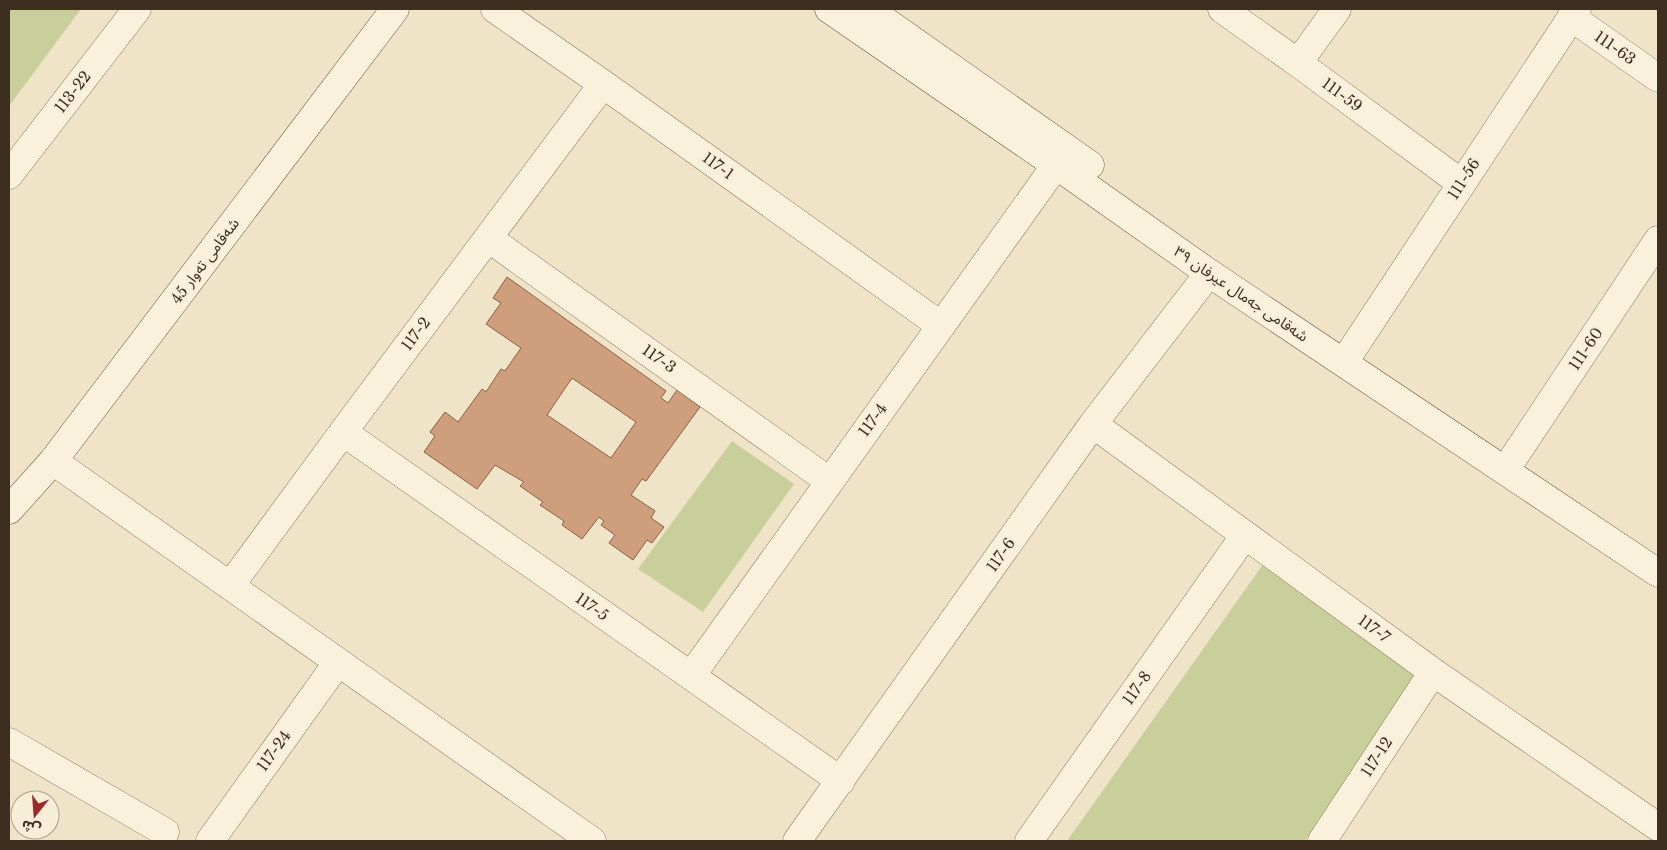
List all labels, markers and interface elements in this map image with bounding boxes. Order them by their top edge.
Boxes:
street label: 111-63 [1591,27,1640,69]
street label: 113-22 [50,67,95,116]
street label: 111-59 [1318,74,1366,116]
street label: 117-1 [699,148,738,183]
street label: 111-56 [1443,155,1484,203]
street label: شەقامی تەوار 45 [166,214,243,307]
street label: شەقامی جەمال عیرفان ٣٩ [1171,242,1312,346]
street label: 117-2 [397,313,434,354]
street label: 111-60 [1564,324,1607,374]
street label: 117-3 [639,340,680,377]
street label: 117-4 [854,399,891,440]
street label: 117-6 [982,534,1019,575]
street label: 117-5 [572,588,613,625]
street label: 117-7 [1355,611,1394,647]
street label: 117-8 [1118,667,1155,708]
street label: 117-24 [253,727,295,775]
street label: 117-12 [1357,733,1396,780]
north arrow [10,790,60,840]
text: ش [19,816,43,839]

